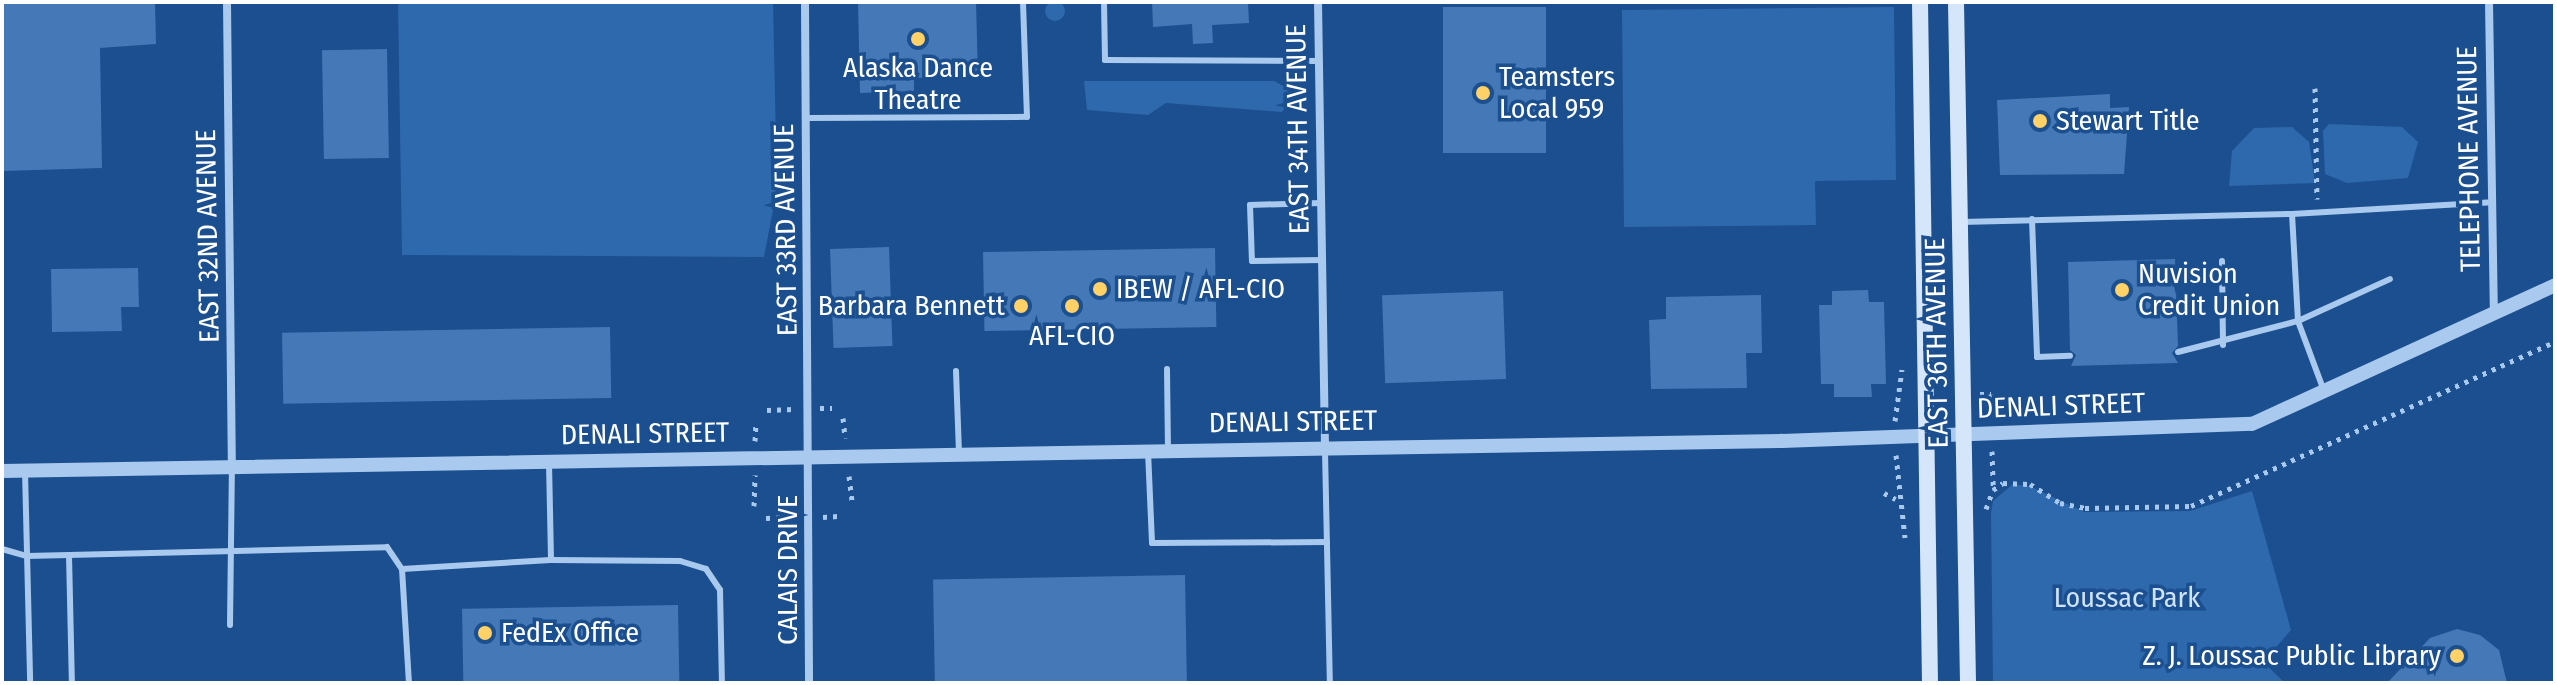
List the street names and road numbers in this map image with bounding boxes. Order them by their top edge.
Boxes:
street label: EAST 34TH AVENUE [1279,24,1317,234]
street label: TELEPHONE AVENUE [2450,46,2488,272]
street label: EAST 33RD AVENUE [767,124,805,336]
street label: EAST 32ND AVENUE [189,129,227,343]
street label: EAST 36TH AVENUE [1918,237,1956,449]
street label: DENALI STREET [1976,386,2146,426]
street label: DENALI STREET [1209,404,1377,440]
street label: DENALI STREET [561,416,729,452]
street label: CALAIS DRIVE [771,495,805,645]

